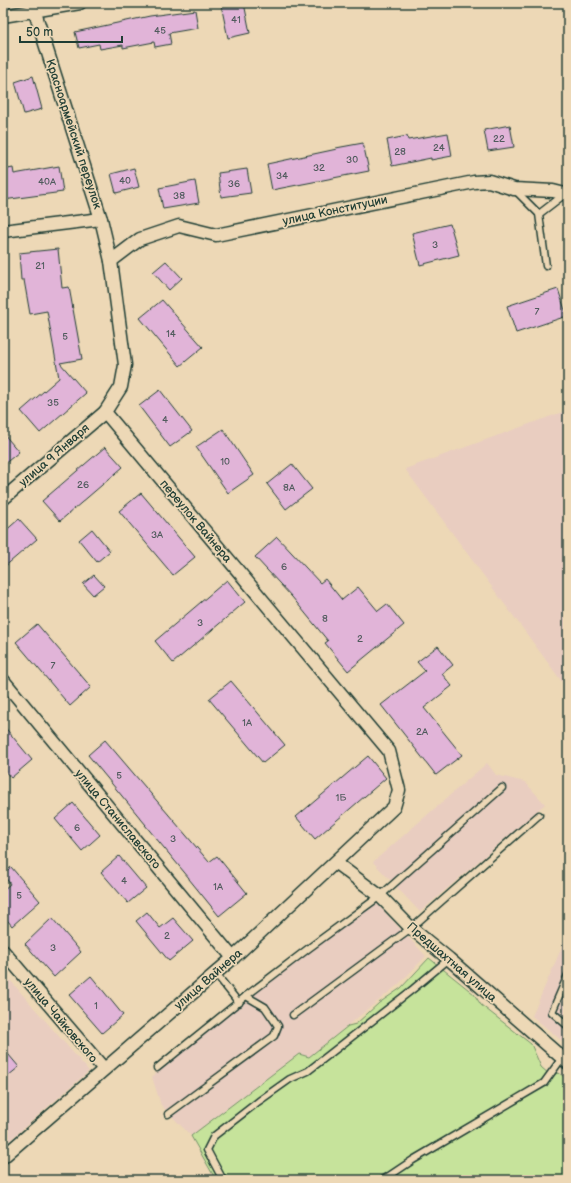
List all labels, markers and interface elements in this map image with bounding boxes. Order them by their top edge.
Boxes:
house number: 41 [231,14,241,26]
scale bar [20,18,122,44]
text: 50 m [26,25,53,40]
house number: 45 [154,25,166,37]
street label: Красноармейский переулок [42,57,105,212]
house number: 22 [493,133,505,145]
house number: 24 [433,142,445,154]
house number: 28 [394,146,406,158]
house number: 30 [346,154,358,166]
house number: 32 [313,162,325,174]
house number: 34 [276,170,288,182]
house number: 40 [119,175,131,187]
house number: 40А [38,176,57,188]
house number: 36 [228,178,240,190]
house number: 38 [173,190,185,202]
street label: улица Конституции [281,192,389,229]
house number: 3 [432,239,438,251]
house number: 21 [35,260,45,272]
house number: 7 [535,306,540,318]
house number: 14 [166,328,176,340]
house number: 5 [62,331,68,343]
house number: 35 [47,397,59,409]
house number: 4 [162,414,168,426]
street label: улица 9 Января [16,420,93,490]
house number: 10 [220,456,230,468]
street label: переулок Вайнера [156,477,235,566]
house number: 26 [77,479,89,491]
house number: 8А [283,482,296,494]
house number: 3А [151,529,164,541]
house number: 6 [281,561,287,573]
house number: 8 [322,613,328,625]
house number: 3 [197,617,203,629]
house number: 2 [357,633,363,645]
house number: 7 [51,660,56,672]
house number: 1А [242,717,253,729]
house number: 2А [416,726,429,738]
street label: улица Станиславского [72,766,164,872]
house number: 5 [116,770,122,782]
house number: 1Б [336,792,346,804]
house number: 6 [74,822,80,834]
house number: 3 [170,833,176,845]
house number: 4 [121,875,127,887]
house number: 1А [213,881,224,893]
house number: 5 [16,890,22,902]
street label: Предшахтная улица [404,919,500,1005]
house number: 2 [164,930,170,942]
house number: 3 [50,942,56,954]
street label: улица Вайнера [171,946,245,1013]
street label: улица Чайковского [21,975,100,1066]
house number: 1 [94,1000,98,1012]

